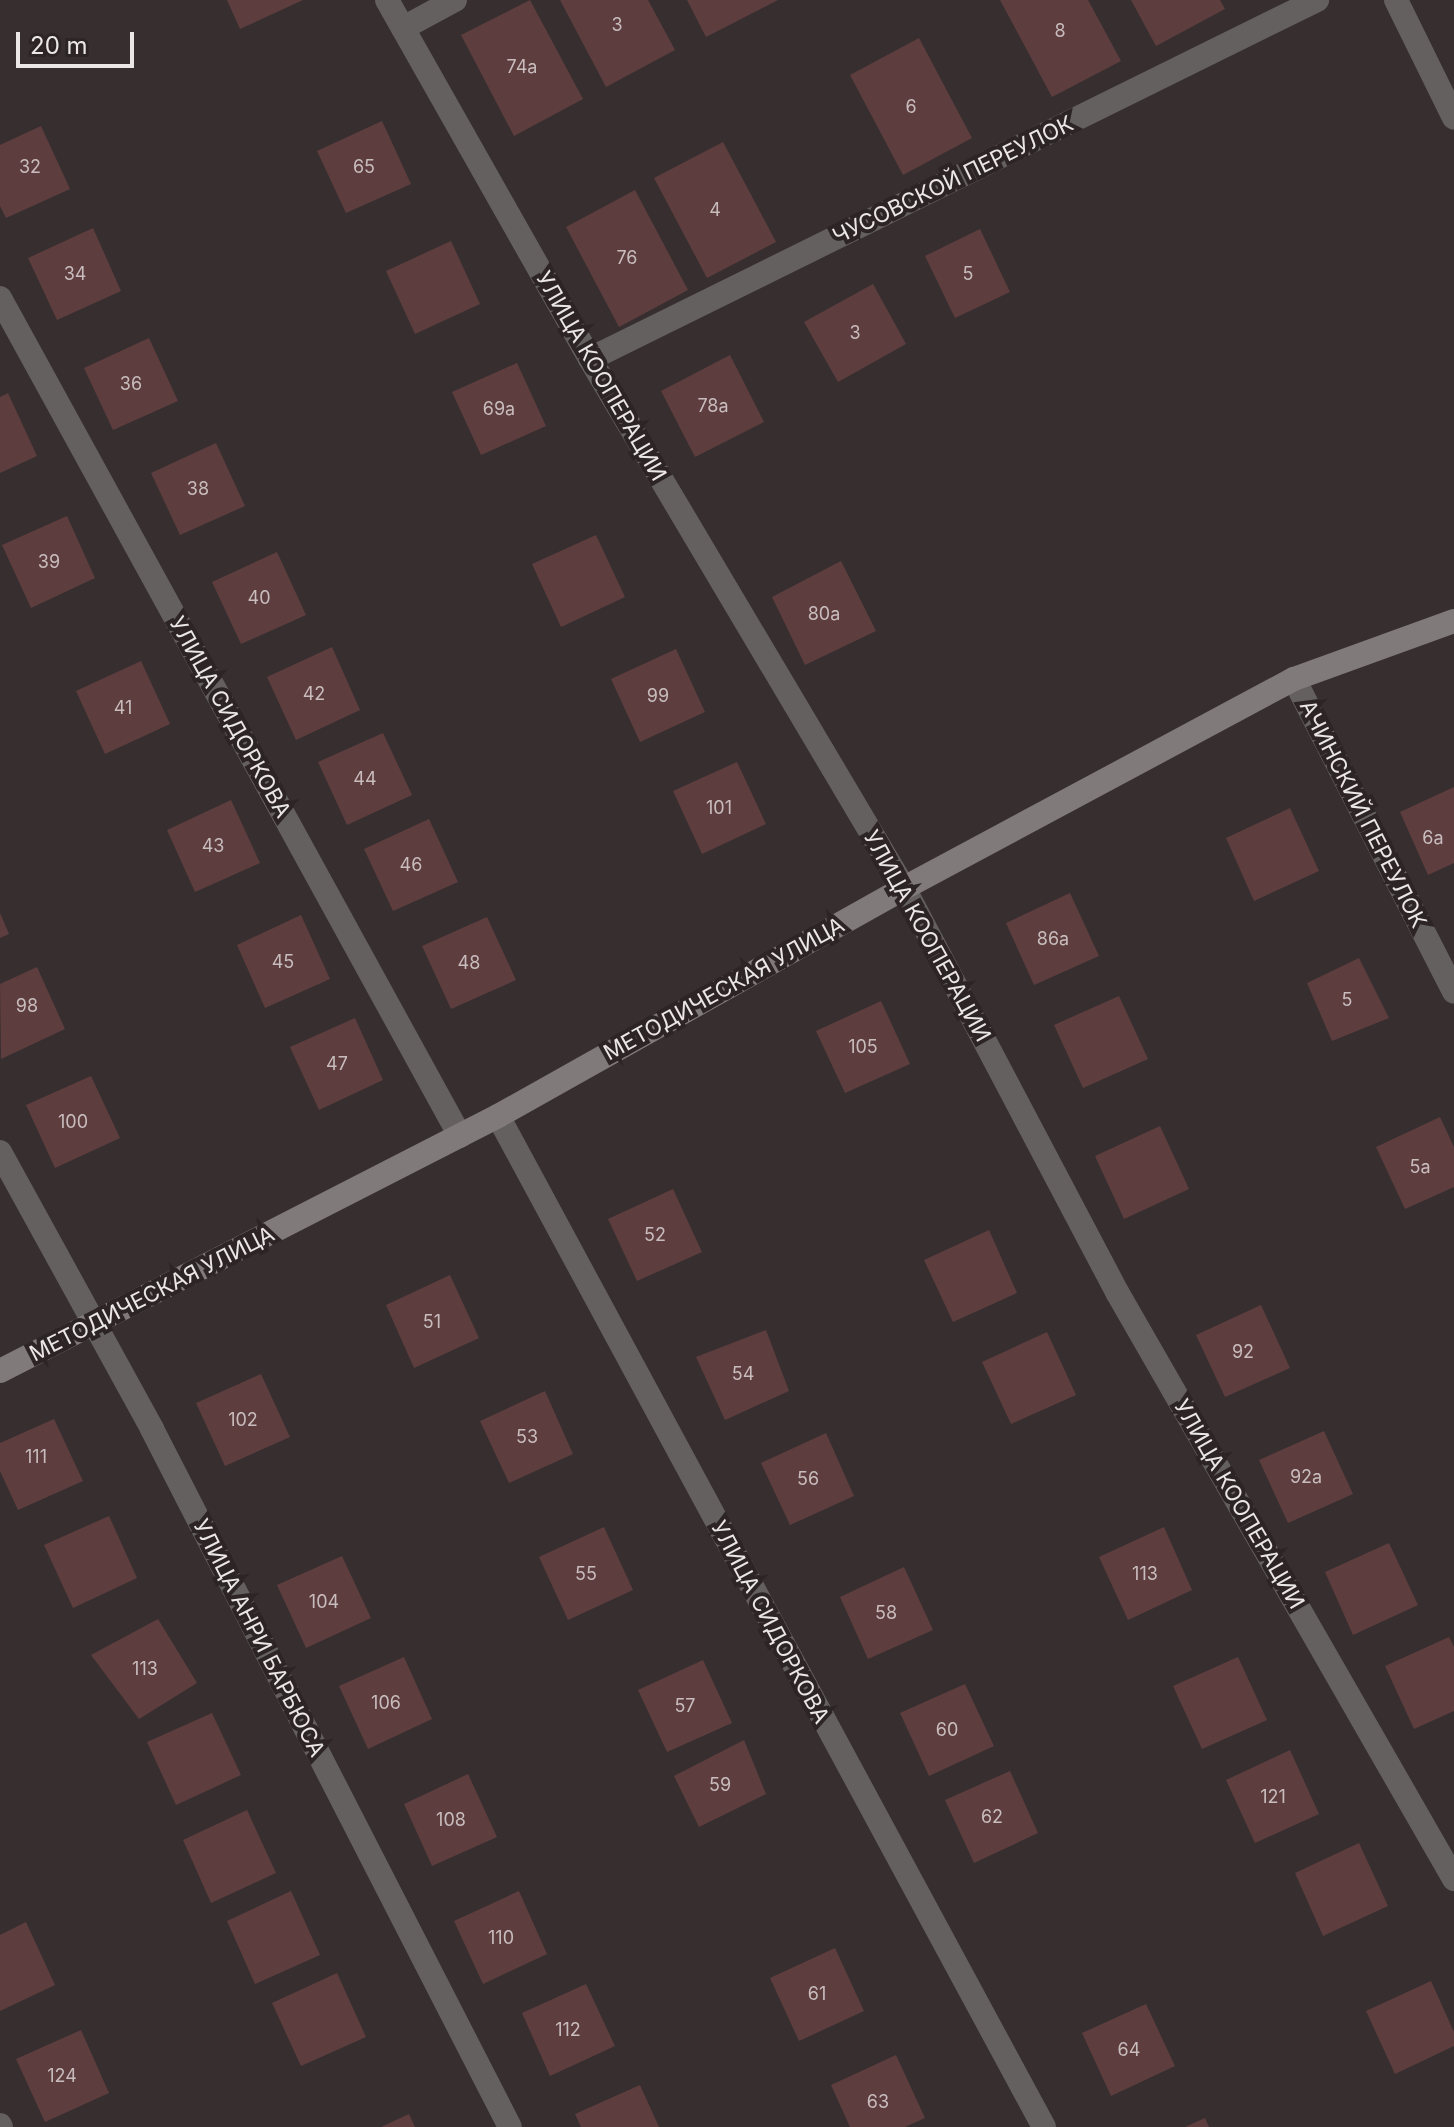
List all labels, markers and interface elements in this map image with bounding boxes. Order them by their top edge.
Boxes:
house number: 3 [611,14,623,36]
scale bar [20,16,138,66]
house number: 8 [1054,20,1066,42]
text: 20 m [30,31,88,60]
house number: 74а [507,56,537,78]
house number: 6 [905,96,917,118]
street label: ЧУСОВСКОЙ ПЕРЕУЛОК [828,110,1078,250]
house number: 32 [19,156,41,178]
house number: 65 [353,156,375,178]
house number: 4 [709,199,721,221]
house number: 76 [616,247,638,269]
house number: 34 [64,263,86,285]
house number: 5 [963,263,973,285]
street label: УЛИЦА КООПЕРАЦИИ [530,266,672,486]
house number: 3 [849,322,861,344]
house number: 36 [120,373,142,395]
house number: 78а [697,395,729,417]
house number: 69а [483,398,515,420]
house number: 38 [187,478,209,500]
house number: 39 [38,551,60,573]
house number: 40 [248,587,270,609]
house number: 80а [808,603,840,625]
street label: УЛИЦА СИДОРКОВА [164,612,296,822]
house number: 42 [303,683,325,705]
house number: 99 [647,685,669,707]
street label: АЧИНСКИЙ ПЕРЕУЛОК [1294,696,1432,932]
house number: 41 [114,697,132,719]
house number: 44 [353,768,377,790]
house number: 101 [706,797,732,819]
street label: УЛИЦА КООПЕРАЦИИ [858,826,996,1046]
house number: 6а [1422,827,1444,849]
house number: 43 [202,835,224,857]
house number: 46 [400,854,422,876]
street label: МЕТОДИЧЕСКАЯ УЛИЦА [599,912,849,1066]
house number: 86а [1037,928,1069,950]
house number: 45 [272,951,294,973]
house number: 48 [458,952,480,974]
house number: 5 [1342,989,1352,1011]
house number: 98 [16,995,38,1017]
house number: 105 [848,1036,878,1058]
house number: 47 [326,1053,348,1075]
house number: 100 [58,1111,88,1133]
house number: 5а [1409,1156,1431,1178]
street label: МЕТОДИЧЕСКАЯ УЛИЦА [25,1221,279,1367]
house number: 52 [644,1224,666,1246]
house number: 51 [423,1311,441,1333]
house number: 92 [1232,1341,1254,1363]
house number: 54 [732,1363,754,1385]
street label: УЛИЦА КООПЕРАЦИИ [1168,1394,1310,1614]
house number: 102 [228,1409,258,1431]
house number: 53 [516,1426,538,1448]
house number: 111 [25,1446,47,1468]
house number: 92а [1290,1466,1322,1488]
house number: 56 [797,1468,819,1490]
street label: УЛИЦА АНРИ БАРБЮСА [187,1515,331,1761]
street label: УЛИЦА СИДОРКОВА [705,1516,835,1728]
house number: 55 [575,1563,597,1585]
house number: 113 [1132,1563,1158,1585]
house number: 104 [309,1591,339,1613]
house number: 58 [875,1602,897,1624]
house number: 113 [132,1658,158,1680]
house number: 106 [371,1692,401,1714]
house number: 57 [674,1695,696,1717]
house number: 60 [936,1719,958,1741]
house number: 59 [709,1774,731,1796]
house number: 121 [1260,1786,1286,1808]
house number: 62 [981,1806,1003,1828]
house number: 108 [436,1809,466,1831]
house number: 110 [488,1927,514,1949]
house number: 61 [808,1983,826,2005]
house number: 112 [555,2019,581,2041]
house number: 64 [1118,2039,1140,2061]
house number: 124 [47,2065,77,2087]
house number: 63 [867,2091,889,2113]

